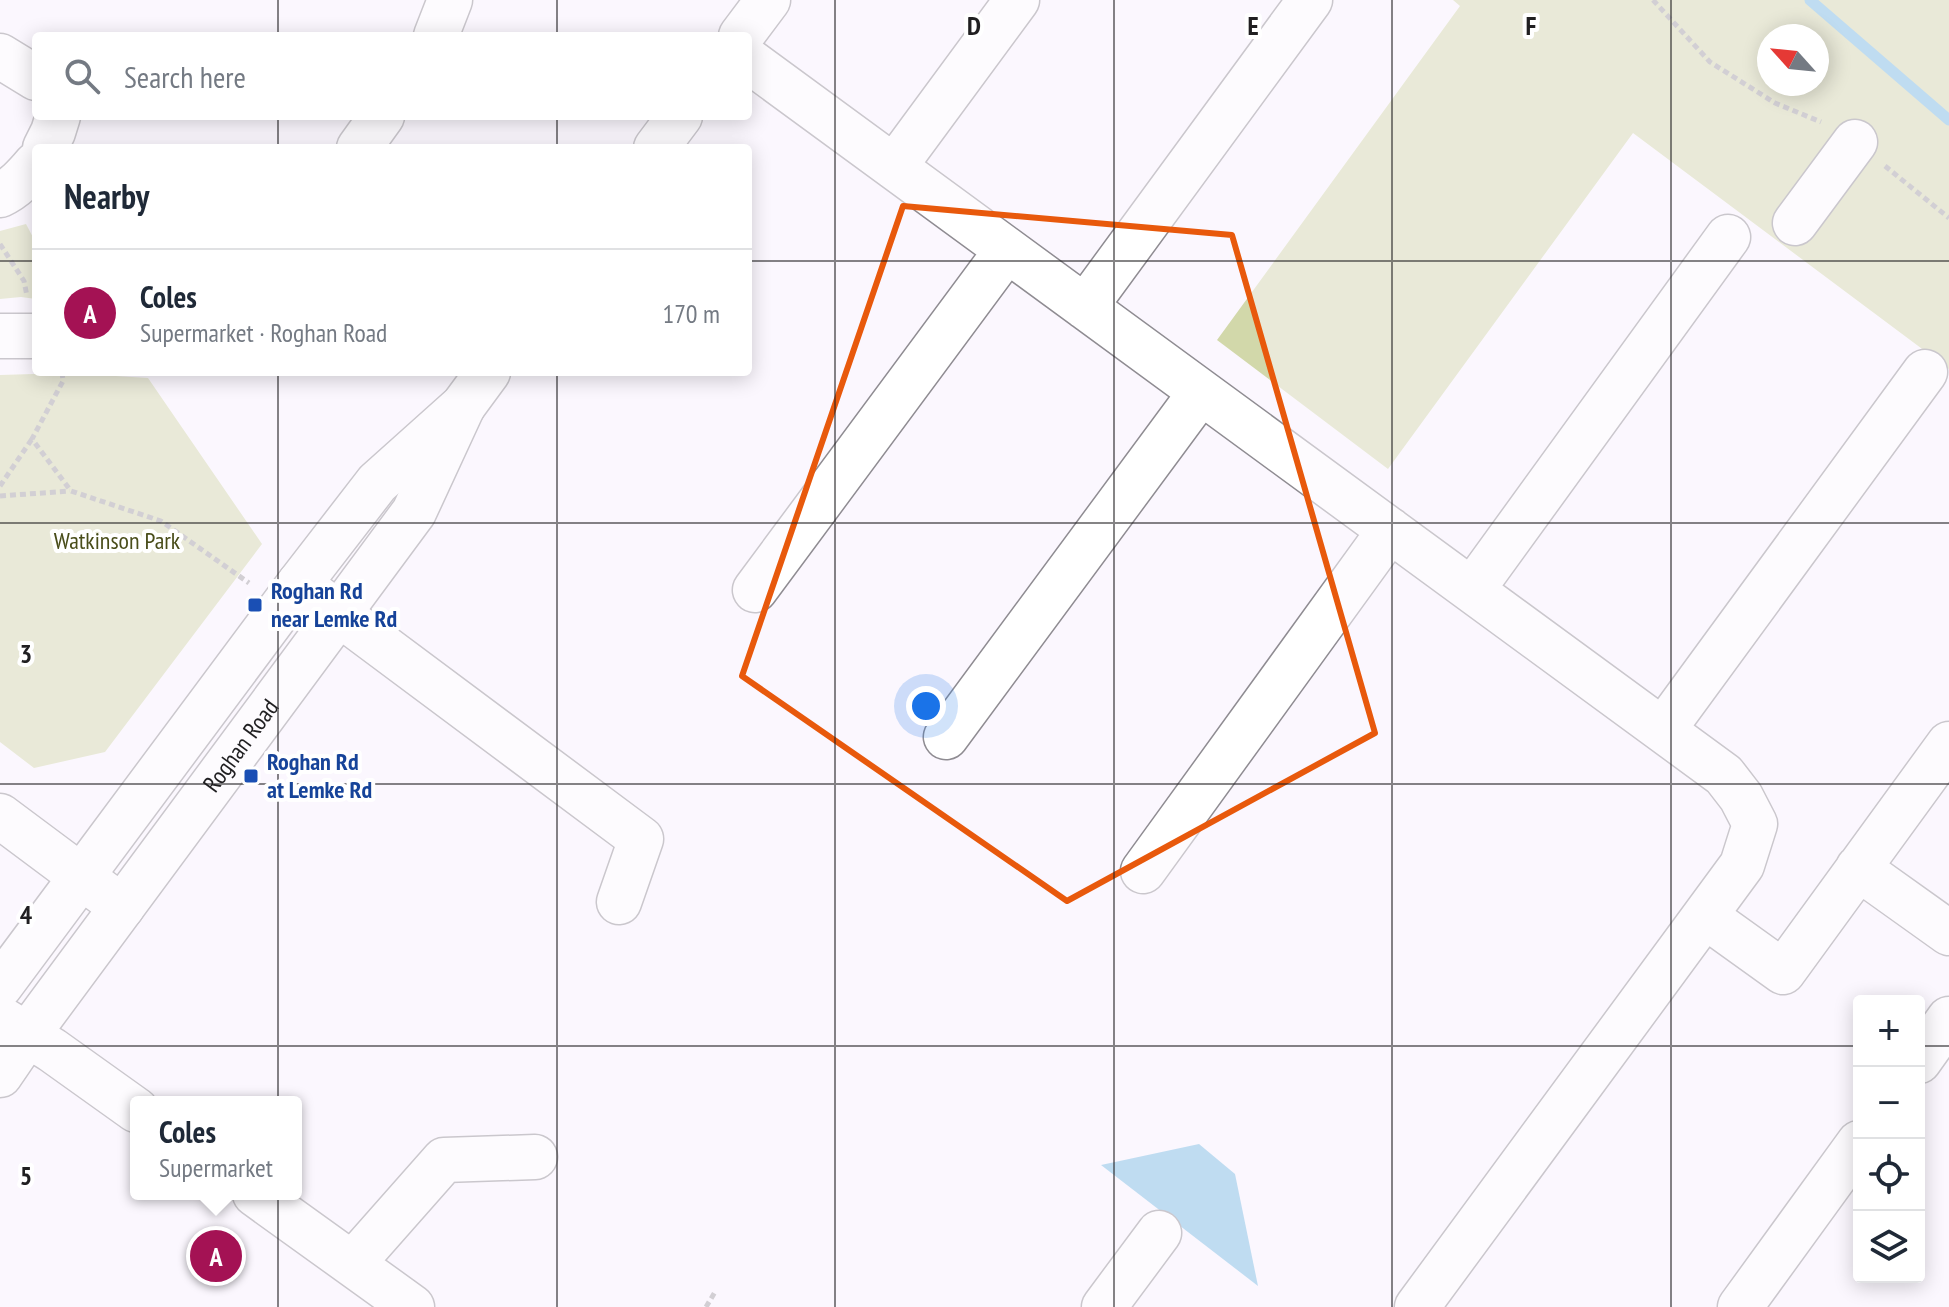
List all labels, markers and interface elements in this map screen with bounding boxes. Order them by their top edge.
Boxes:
text: D [967,9,981,42]
text: E [1247,9,1259,42]
text: F [1526,9,1537,42]
north arrow [1757,24,1829,96]
search box [32,32,752,120]
icon: search [60,54,104,98]
text: Search here [124,57,246,96]
text: Nearby [64,174,149,218]
text: Coles [140,277,197,316]
text: A [83,297,97,330]
text: 170 m [662,297,720,330]
text: Supermarket · Roghan Road [140,316,387,349]
park label: Watkinson Park [54,525,181,556]
place label: Roghan Rd near Lemke Rd [271,575,397,634]
marker: Roghan Rd near Lemke Rd [246,596,264,614]
text: 3 [20,637,32,670]
your location [906,686,946,726]
street label: Roghan Road [196,693,285,798]
place label: Roghan Rd at Lemke Rd [267,746,372,805]
marker: Roghan Rd at Lemke Rd [242,767,260,785]
text: 4 [20,898,33,931]
map controls [1853,995,1925,1283]
button: + [1853,995,1925,1067]
button: − [1853,1067,1925,1139]
popup [130,1096,302,1200]
text: Coles [159,1112,216,1151]
button: locate [1853,1139,1925,1211]
text: Supermarket [159,1151,273,1184]
text: 5 [20,1159,32,1192]
button: layers [1853,1211,1925,1283]
pin: A [190,1226,242,1286]

